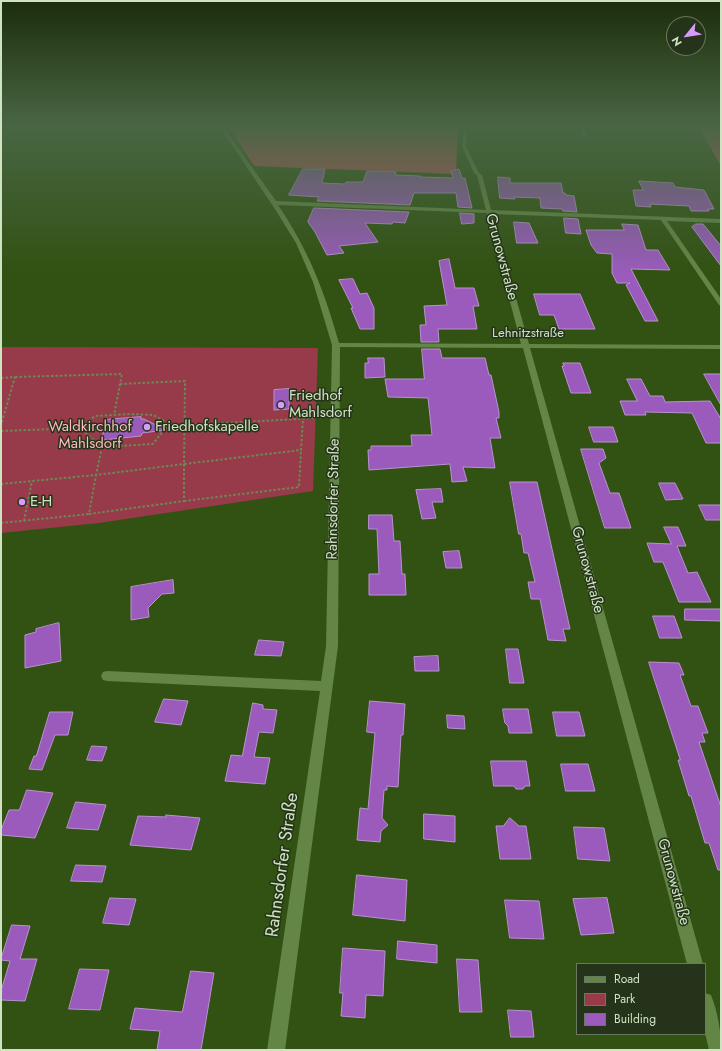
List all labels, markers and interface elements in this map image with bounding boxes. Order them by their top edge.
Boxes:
north arrow [666,16,706,56]
text: N [667,34,686,49]
street label: Grunowstraße [481,212,521,302]
street label: Lehnitzstraße [492,326,564,342]
place label: Friedhof Mahlsdorf [289,387,352,422]
marker: Friedhof Mahlsdorf [276,400,286,410]
park label: Waldkirchhof Mahlsdorf [48,418,132,453]
place label: Friedhofskapelle [155,418,259,436]
marker: Friedhofskapelle [142,422,152,432]
street label: Rahnsdorfer Straße [324,438,344,560]
place label: E-H [30,493,52,511]
marker: E-H [17,497,27,507]
street label: Grunowstraße [567,525,607,615]
street label: Rahnsdorfer Straße [262,791,304,939]
street label: Grunowstraße [653,837,693,927]
legend [576,963,706,1035]
text: Road [614,970,640,988]
text: Park [614,990,635,1008]
text: Building [614,1010,656,1028]

